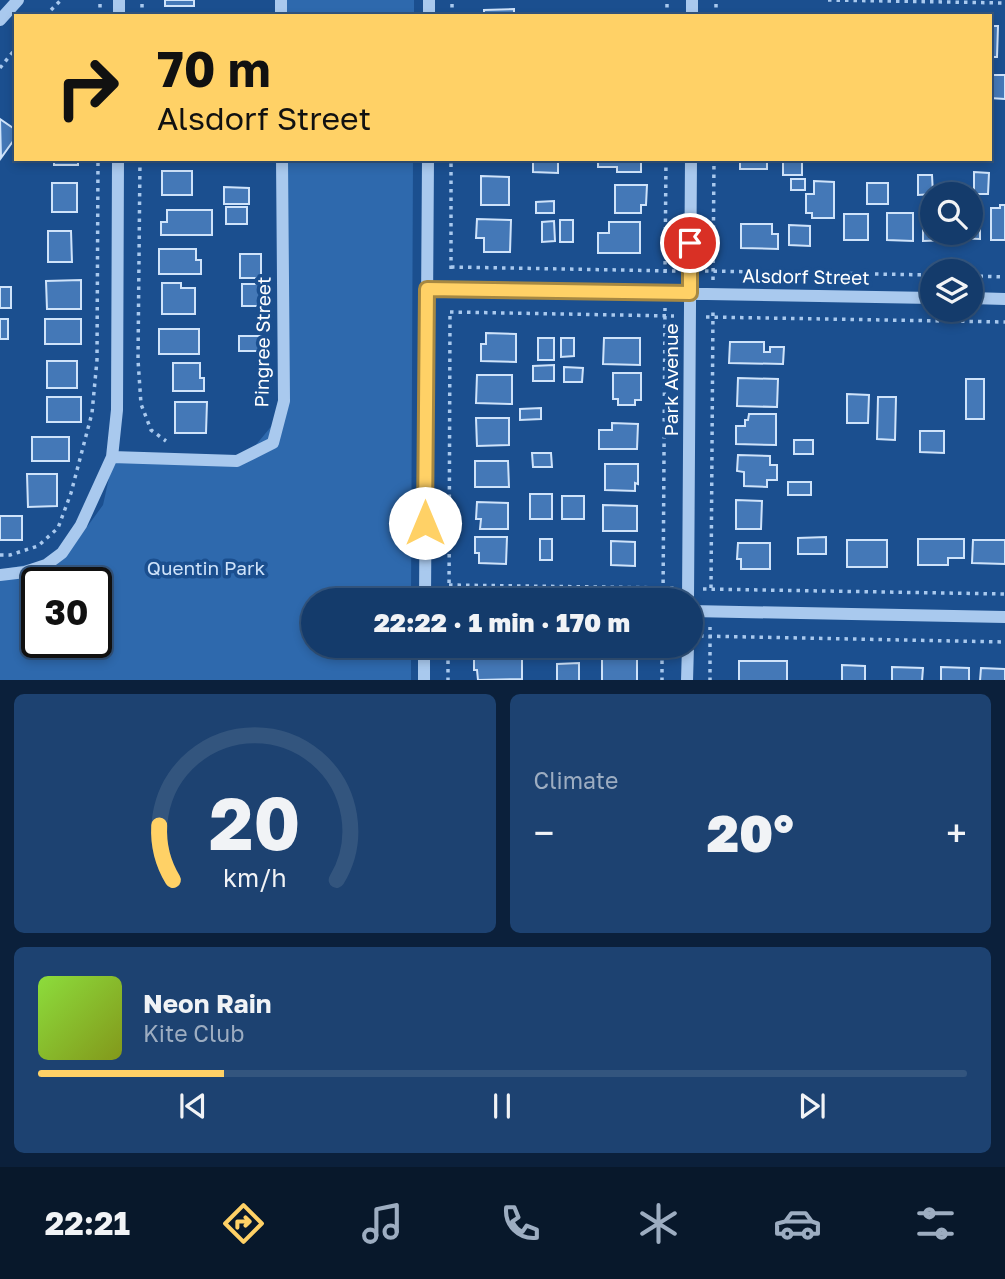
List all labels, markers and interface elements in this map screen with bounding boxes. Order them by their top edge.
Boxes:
text: 70 m [157,39,271,98]
icon: right [42,42,133,133]
text: Alsdorf Street [157,99,371,137]
map controls [920,182,983,322]
button: search [920,182,983,245]
pin [660,213,720,273]
icon: arrive [671,224,709,262]
button: layers [920,259,983,322]
street label: Alsdorf Street [742,263,870,289]
street label: Pingree Street [249,276,275,408]
street label: Park Avenue [659,324,682,436]
position arrow [388,486,462,560]
park label: Quentin Park [147,556,265,579]
speed limit sign: 30 [21,567,112,658]
text: 22:22 · 1 min · 170 m [374,607,630,638]
text: Climate [534,766,618,794]
text: 20 [209,779,301,866]
text: 20° [707,801,794,863]
text: − [534,810,554,855]
text: + [946,810,967,855]
text: km/h [223,861,287,892]
text: Neon Rain [143,988,272,1019]
text: Kite Club [143,1019,244,1047]
icon: previous [174,1087,212,1125]
icon: pause [483,1087,521,1125]
icon: next [793,1087,831,1125]
icon: directions [219,1199,268,1248]
icon: music [358,1199,407,1248]
icon: phone [496,1199,545,1248]
icon: climate [634,1199,683,1248]
icon: car [773,1199,822,1248]
icon: filters [911,1199,960,1248]
text: 22:21 [45,1204,130,1242]

